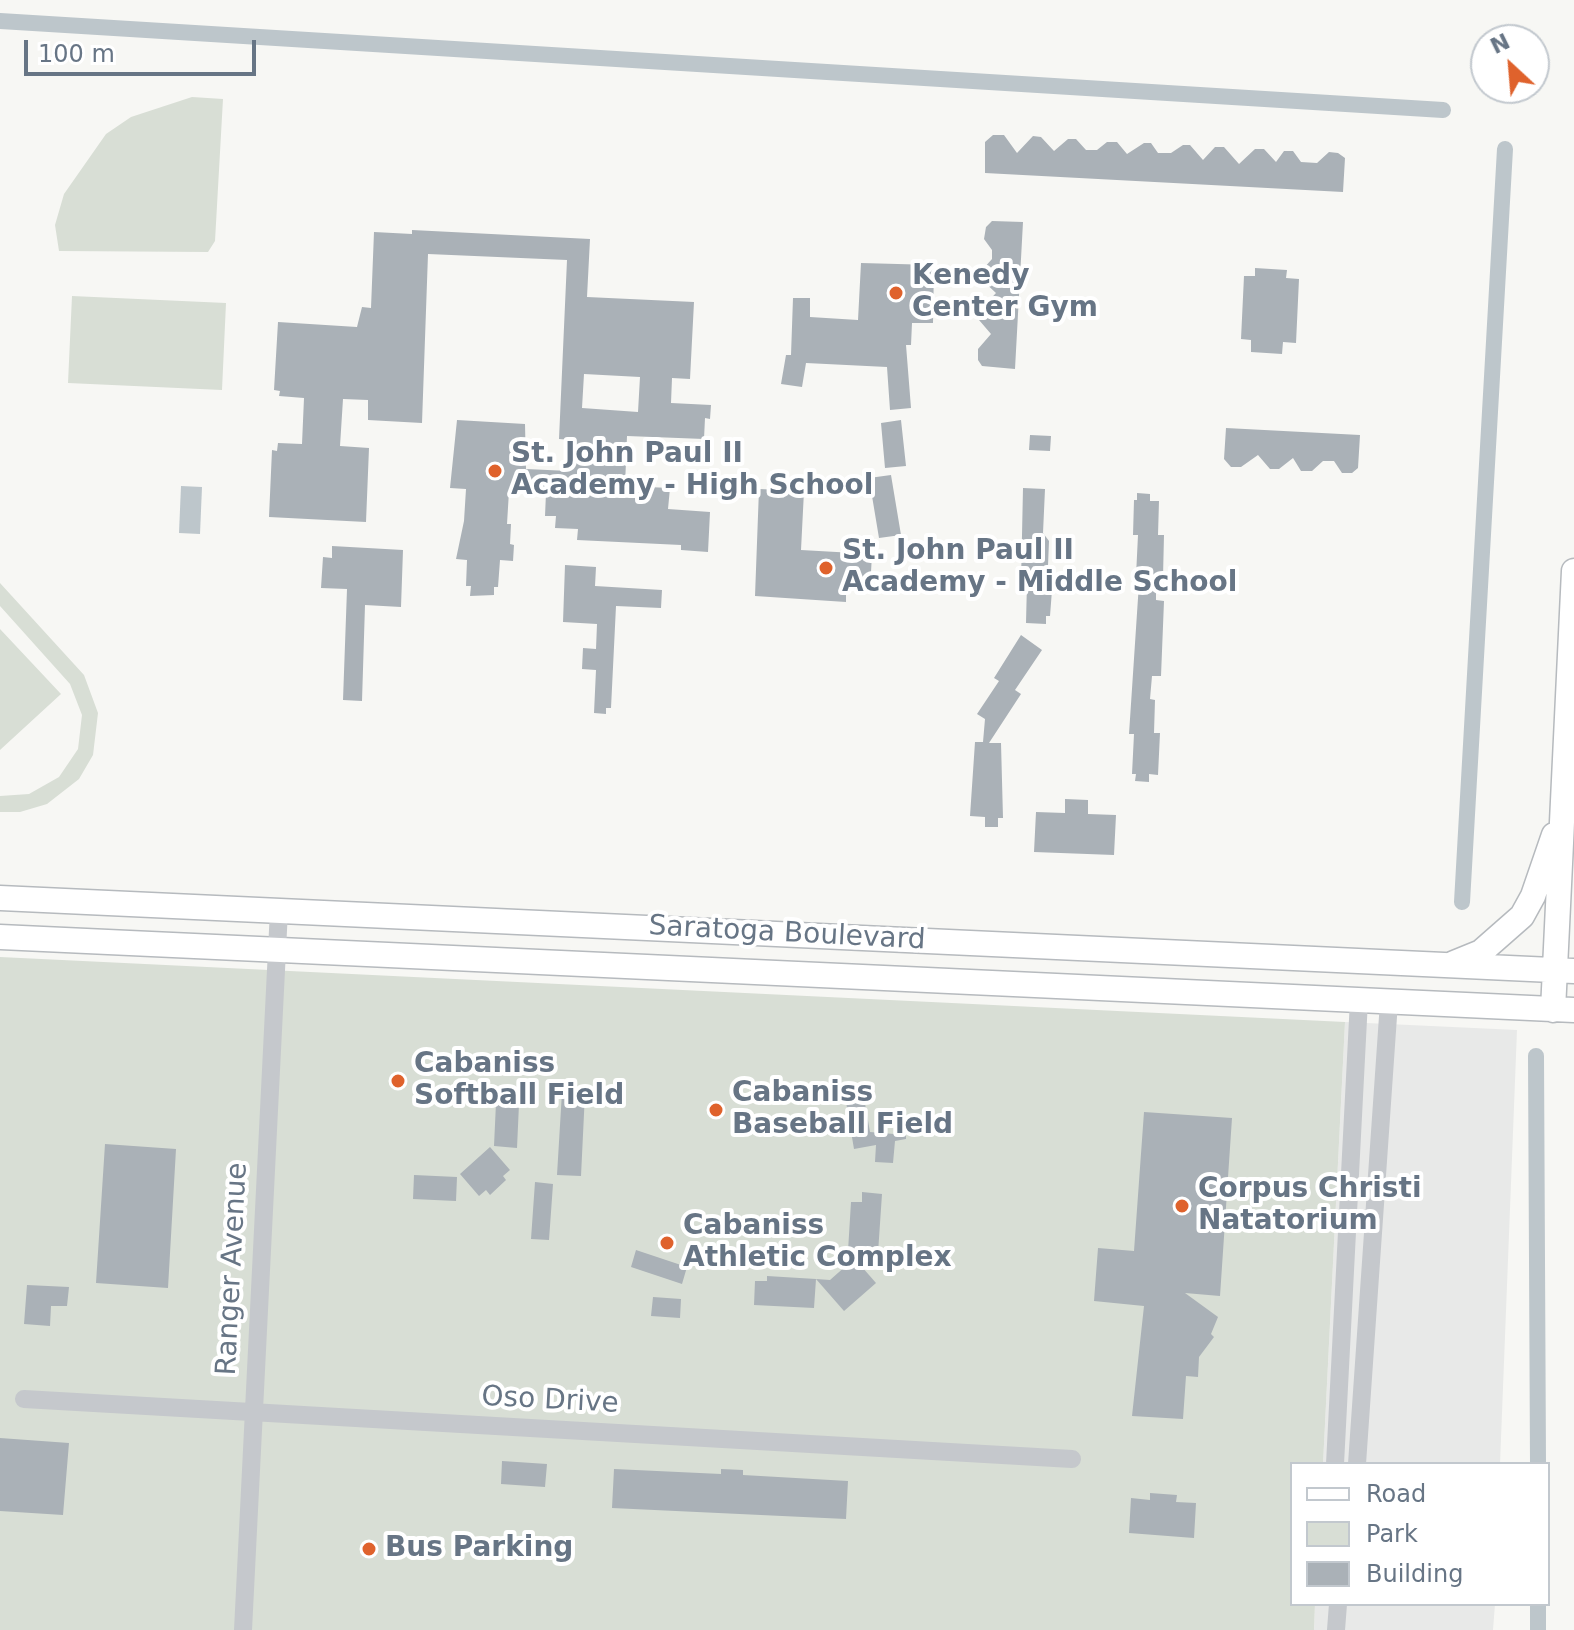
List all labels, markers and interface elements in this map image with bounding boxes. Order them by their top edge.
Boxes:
scale bar [28,24,260,74]
north arrow [1470,24,1550,104]
text: N [1486,29,1514,59]
text: 100 m [38,40,115,68]
place label: Kenedy Center Gym [912,260,1098,326]
marker: Kenedy Center Gym [887,284,905,302]
place label: St. John Paul II Academy - High School [511,438,873,504]
marker: St. John Paul II Academy - High School [486,462,504,480]
place label: St. John Paul II Academy - Middle School [842,535,1237,601]
marker: St. John Paul II Academy - Middle School [817,559,835,577]
street label: Saratoga Boulevard [648,910,926,958]
place label: Cabaniss Softball Field [414,1048,624,1114]
marker: Cabaniss Softball Field [389,1072,407,1090]
place label: Cabaniss Baseball Field [732,1077,953,1143]
marker: Cabaniss Baseball Field [707,1101,725,1119]
street label: Ranger Avenue [211,1162,255,1376]
place label: Corpus Christi Natatorium [1198,1173,1422,1239]
marker: Corpus Christi Natatorium [1173,1197,1191,1215]
place label: Cabaniss Athletic Complex [683,1210,952,1276]
marker: Cabaniss Athletic Complex [658,1234,676,1252]
street label: Oso Drive [481,1381,619,1421]
legend [1290,1462,1550,1606]
text: Road [1366,1480,1426,1508]
text: Park [1366,1520,1418,1548]
place label: Bus Parking [385,1532,573,1566]
marker: Bus Parking [360,1540,378,1558]
text: Building [1366,1560,1463,1588]

